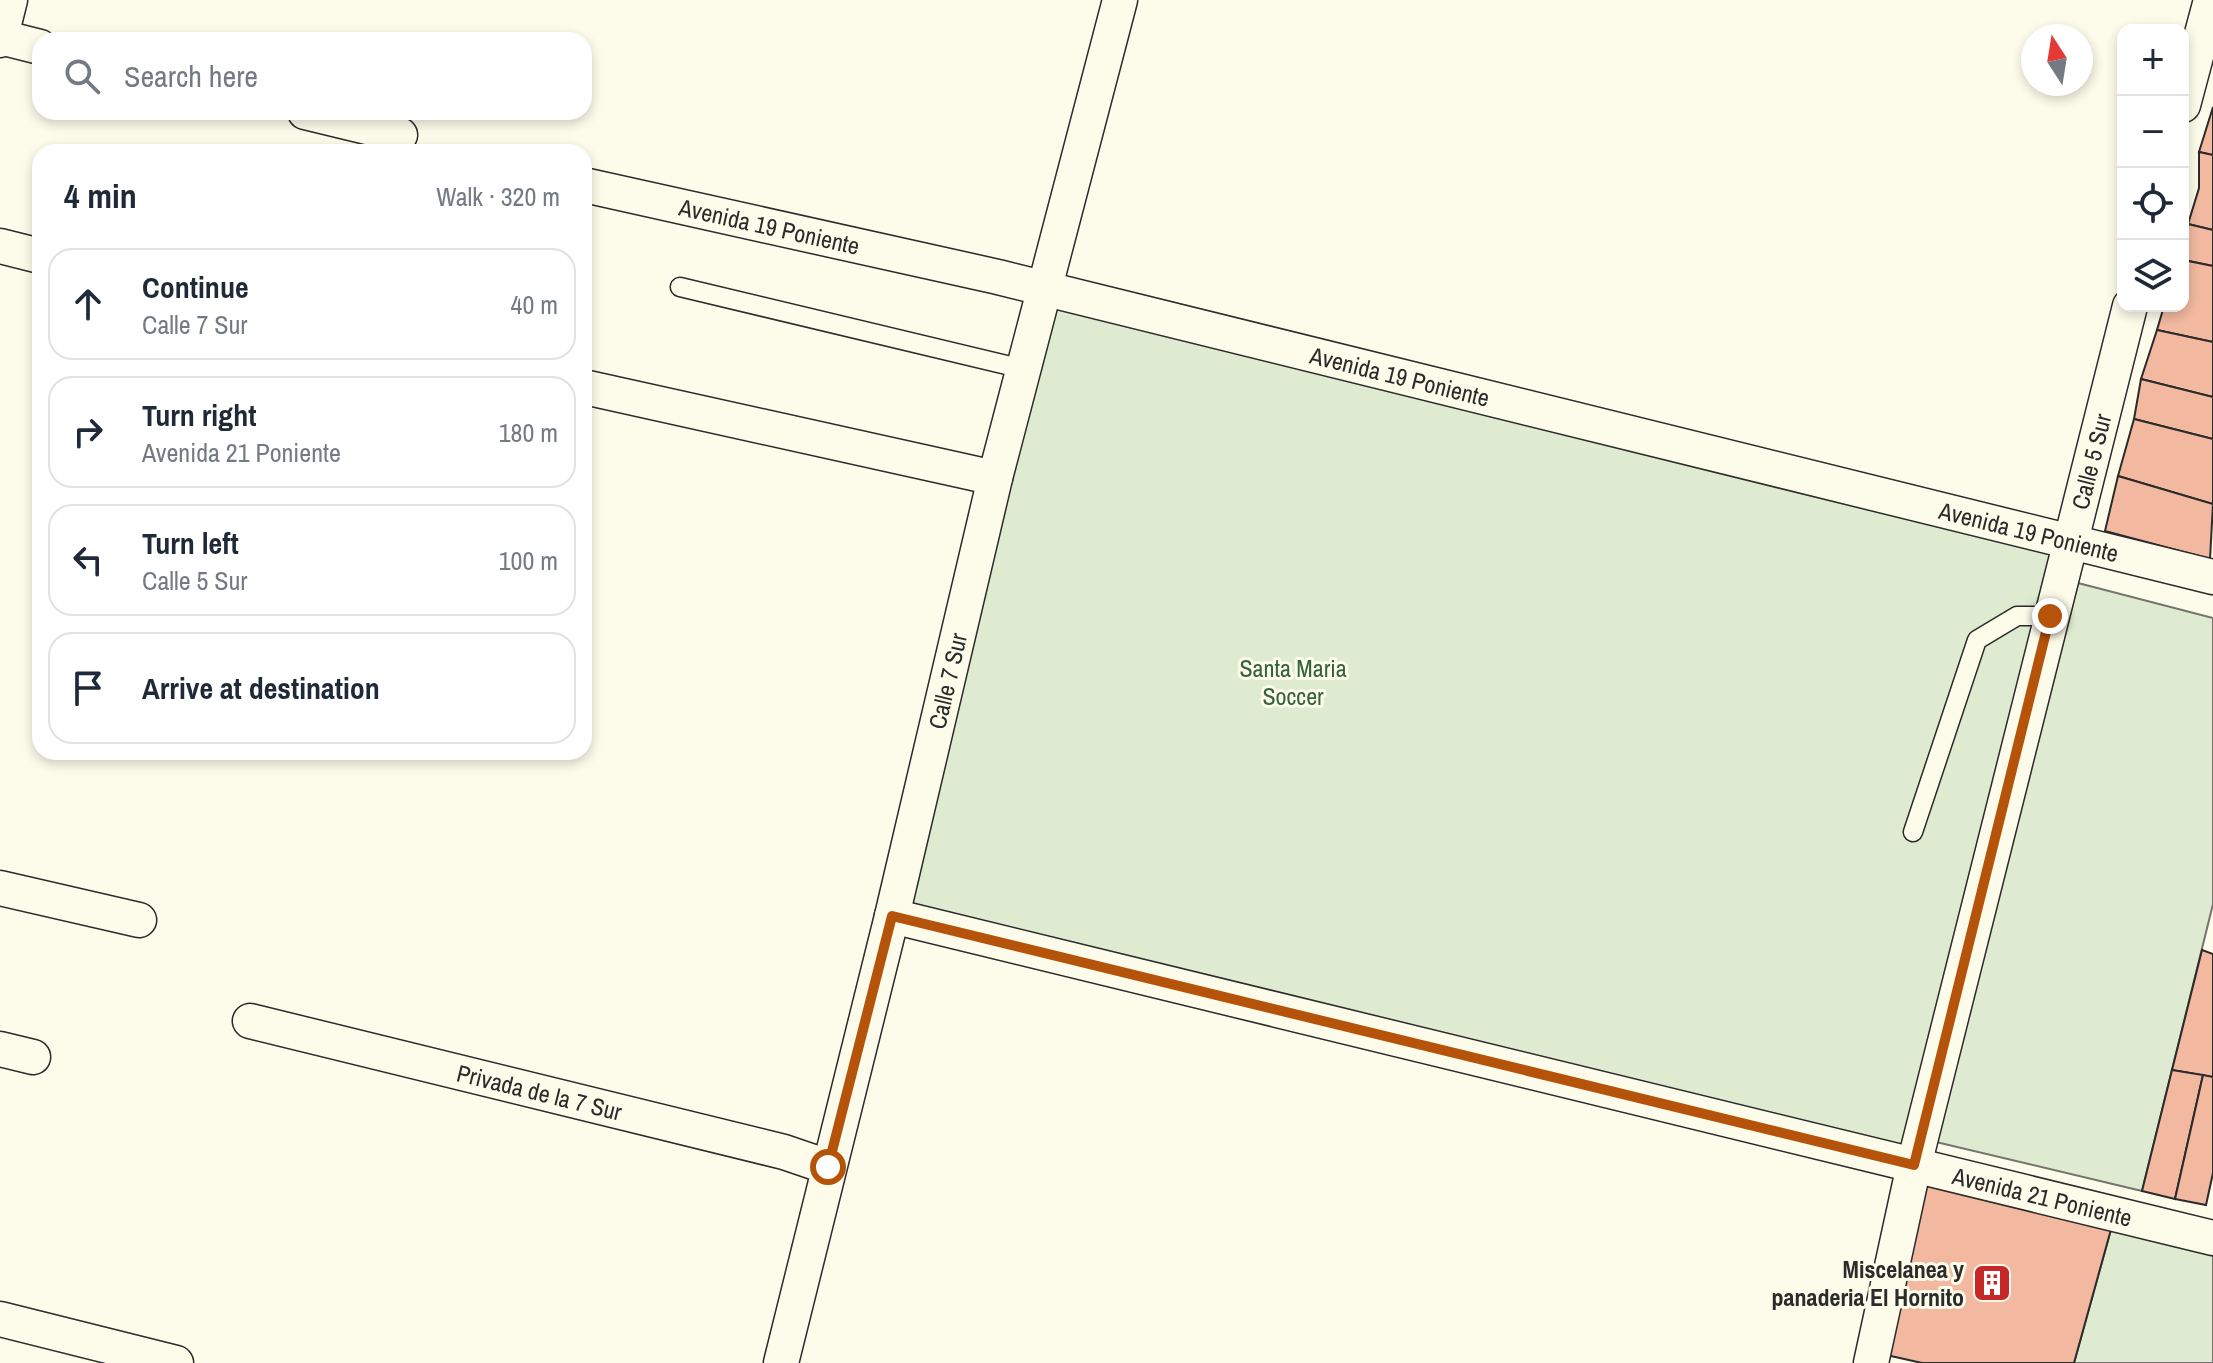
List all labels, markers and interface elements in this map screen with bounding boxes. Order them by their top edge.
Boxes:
north arrow [2021,24,2093,96]
map controls [2117,24,2189,312]
button: + [2117,24,2189,96]
search box [32,32,592,120]
icon: search [60,54,104,98]
text: Search here [124,56,258,96]
button: − [2117,96,2189,168]
button: locate [2117,168,2189,240]
text: 4 min [64,173,137,219]
text: Walk · 320 m [436,179,560,214]
street label: Avenida 19 Poniente [675,190,863,262]
button: layers [2117,240,2189,312]
text: Continue [142,267,249,307]
icon: ahead [66,282,110,326]
text: 40 m [511,287,558,322]
text: Calle 7 Sur [142,307,247,342]
street label: Avenida 19 Poniente [1306,338,1493,414]
text: Turn right [142,395,256,435]
icon: right [66,410,110,454]
street label: Calle 5 Sur [2063,410,2118,513]
text: 180 m [499,415,558,450]
text: Avenida 21 Poniente [142,435,341,470]
street label: Avenida 19 Poniente [1935,494,2122,569]
text: Turn left [142,523,239,563]
icon: left [66,538,110,582]
text: 100 m [499,543,558,578]
text: Calle 5 Sur [142,563,247,598]
route end [2032,598,2068,634]
street label: Calle 7 Sur [921,629,974,732]
park label: Santa Maria Soccer [1239,652,1347,712]
icon: arrive [66,666,110,710]
text: Arrive at destination [142,668,380,708]
street label: Privada de la 7 Sur [454,1056,626,1128]
route start [810,1149,846,1185]
street label: Avenida 21 Poniente [1948,1159,2135,1234]
place label: Miscelanea y panaderia El Hornito [1772,1253,1964,1313]
building icon: Miscelanea y panaderia El Hornito [1971,1262,2013,1304]

